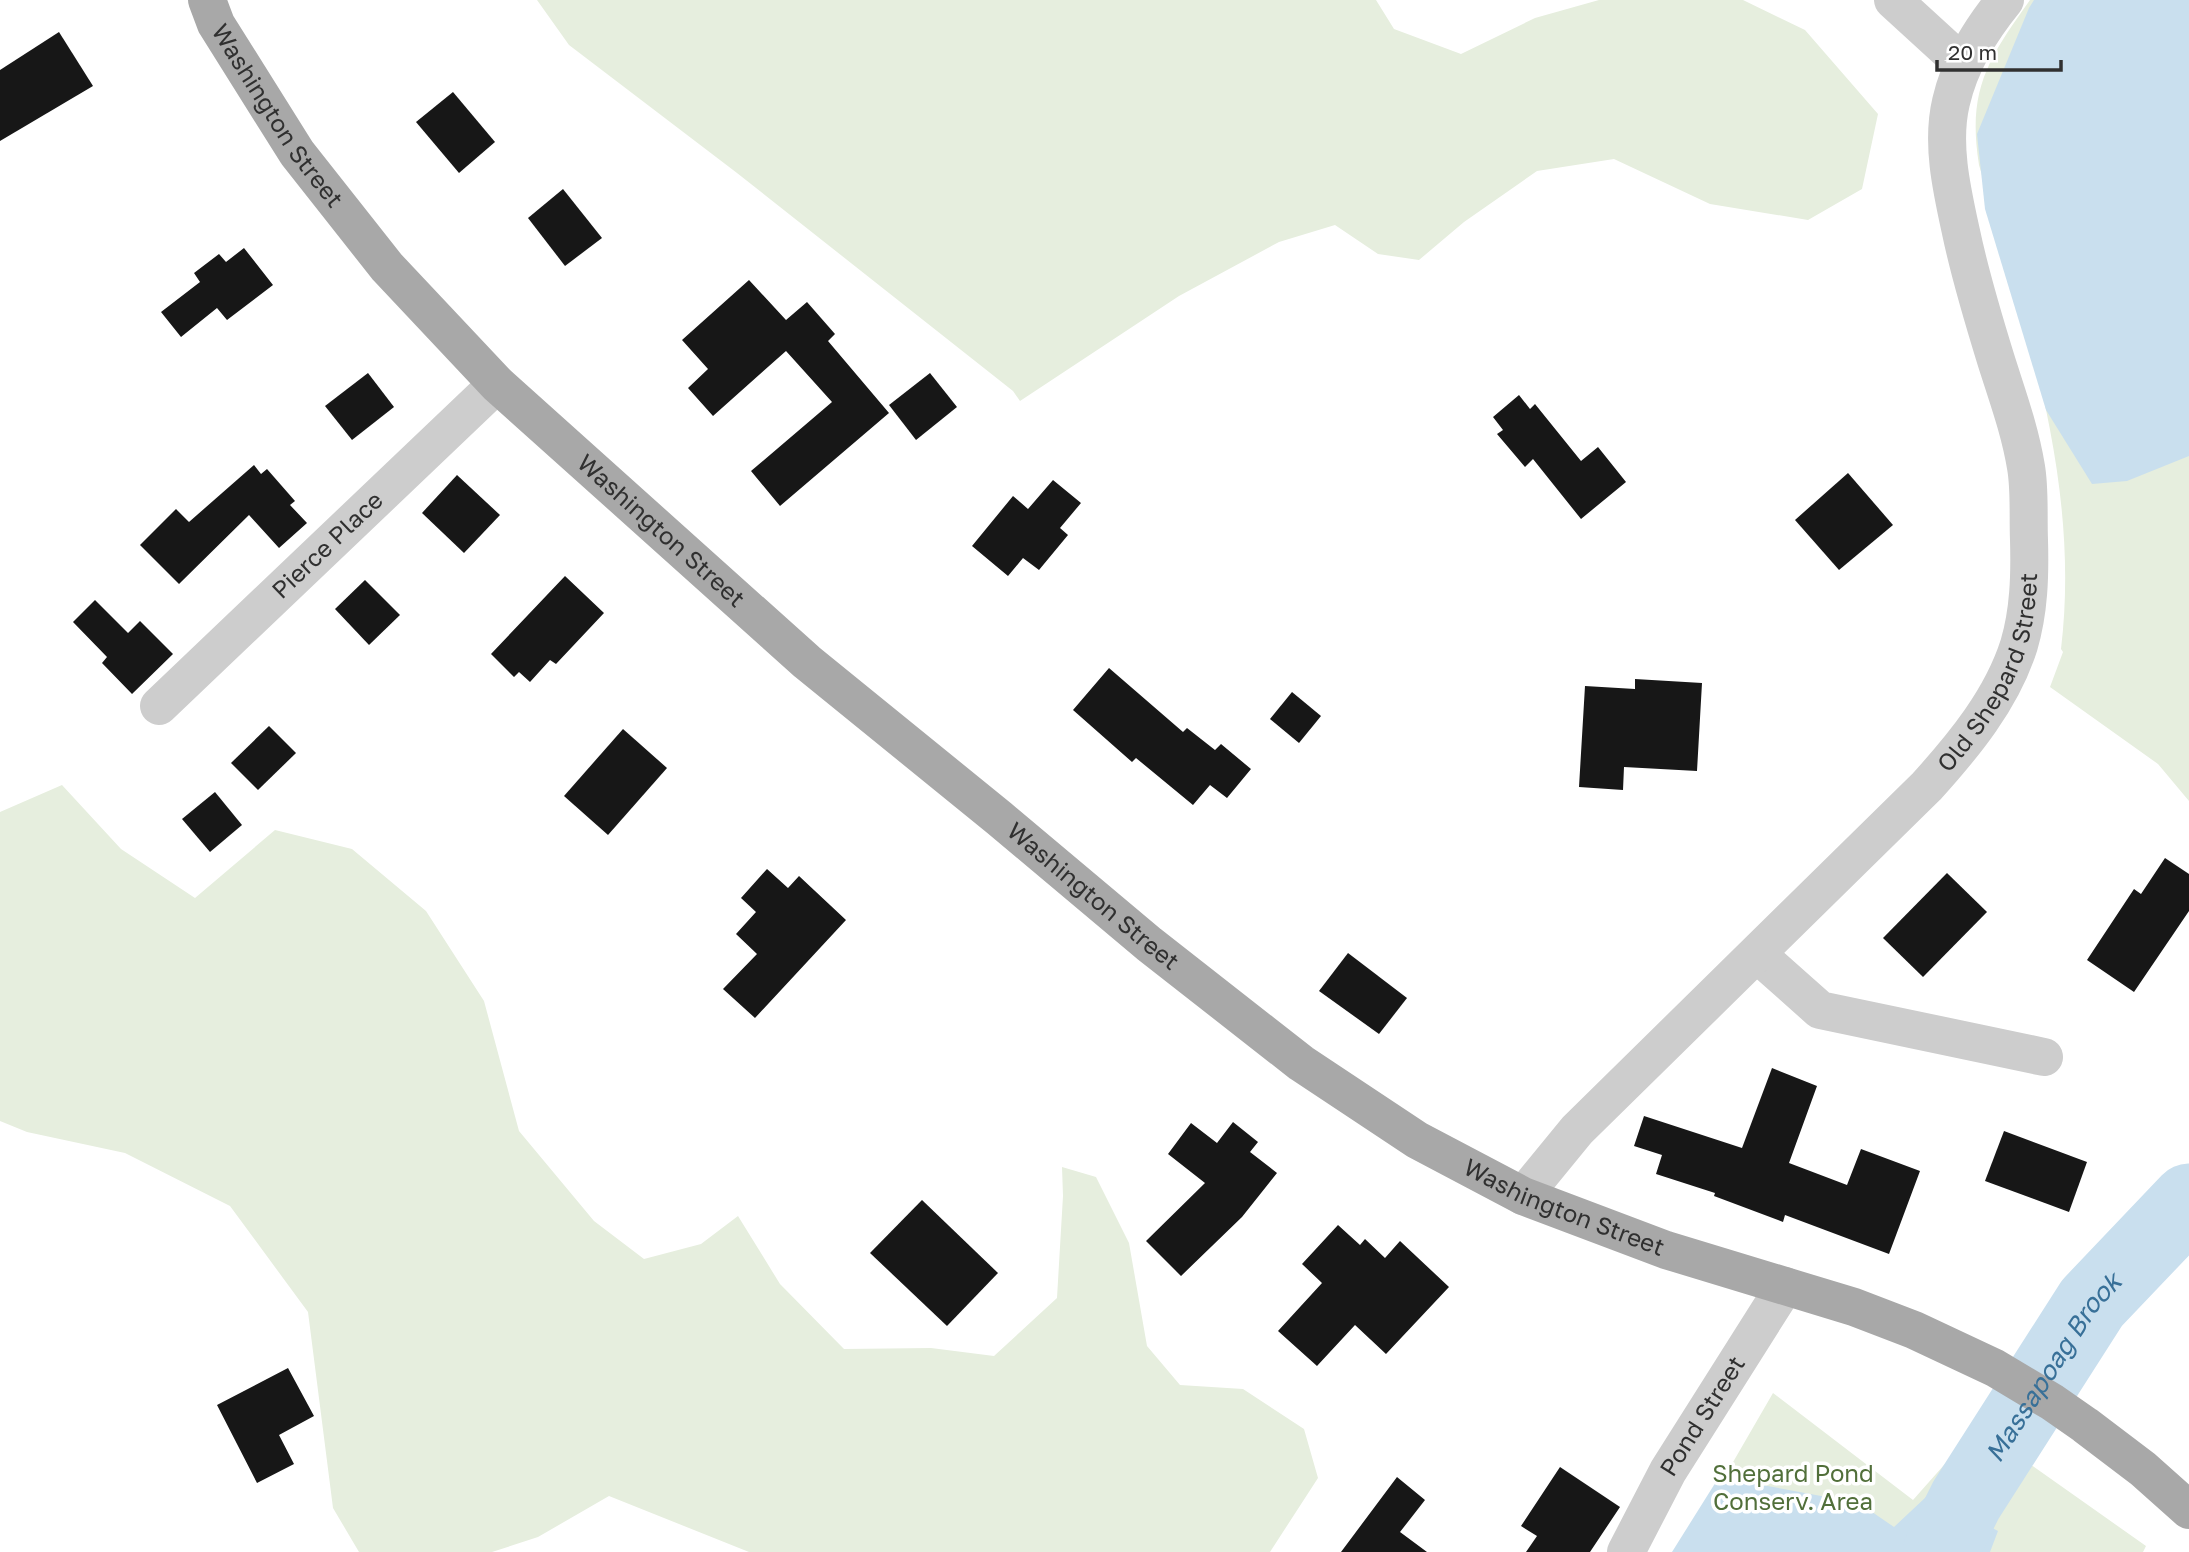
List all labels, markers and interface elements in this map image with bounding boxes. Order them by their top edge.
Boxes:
street label: Washington Street [207,18,350,212]
scale bar [1937,28,2061,72]
text: 20 m [1948,39,1997,65]
street label: Washington Street [572,447,752,612]
street label: Pierce Place [265,485,388,604]
street label: Old Shepard Street [1930,572,2042,777]
street label: Washington Street [1002,815,1186,975]
street label: Washington Street [1459,1151,1669,1261]
water label: Massapoag Brook [1978,1264,2129,1468]
street label: Pond Street [1653,1350,1750,1481]
park label: Shepard Pond Conserv. Area [1712,1458,1874,1515]

